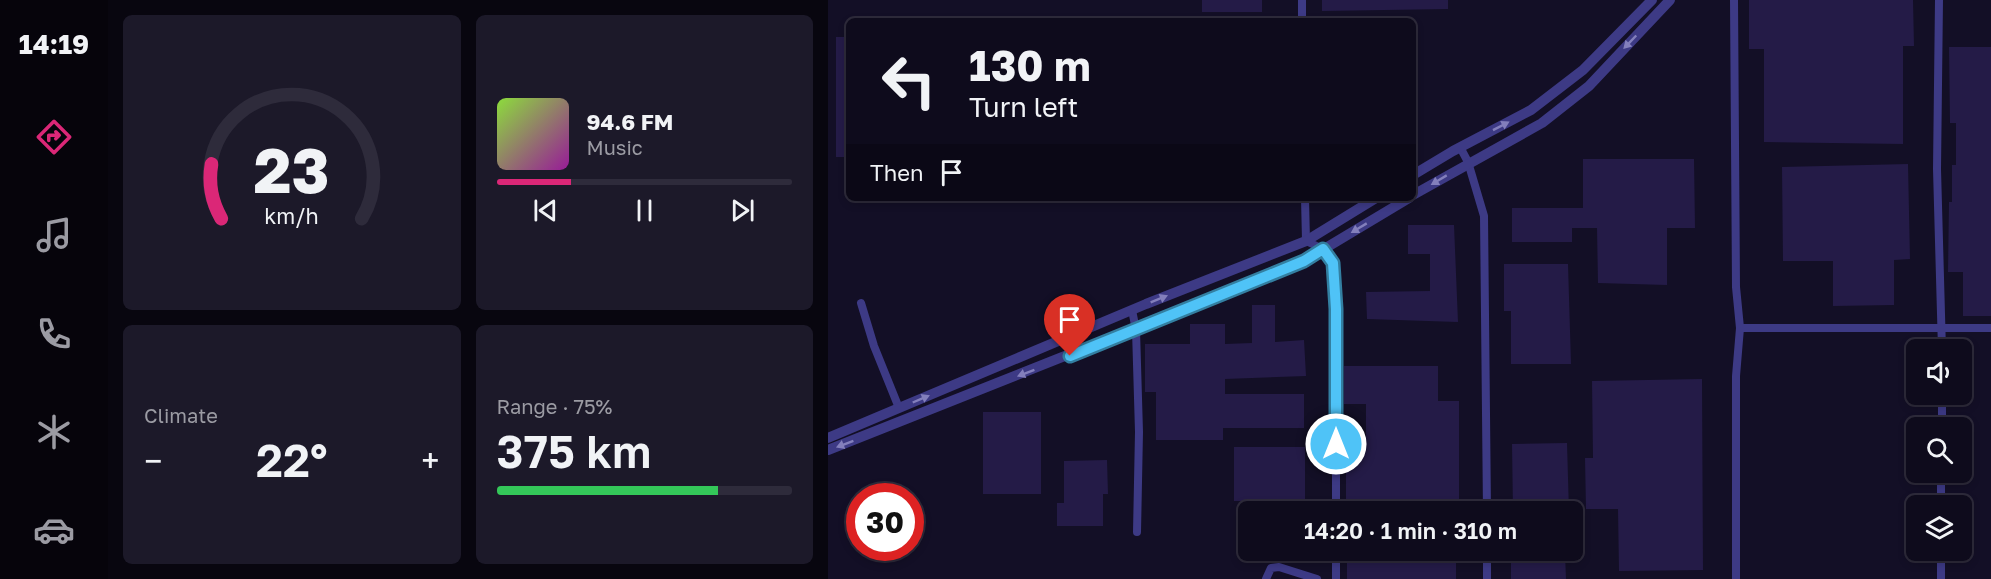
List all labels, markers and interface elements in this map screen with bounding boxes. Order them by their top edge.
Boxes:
text: 14:19 [19,28,89,60]
one-way arrow [1623,35,1637,50]
text: 130 m [969,40,1091,90]
icon: left [870,42,948,120]
text: Turn left [969,91,1078,123]
text: 94.6 FM [587,108,673,135]
icon: directions [33,116,75,158]
one-way arrow [1492,121,1509,131]
text: 23 [254,133,330,208]
text: Music [587,135,643,159]
icon: arrive [935,156,968,189]
text: Then [870,159,923,186]
one-way arrow [1431,174,1447,185]
icon: previous [529,194,562,227]
icon: pause [628,194,661,227]
icon: next [726,194,759,227]
text: km/h [264,204,319,230]
icon: music [33,214,75,256]
one-way arrow [1351,223,1367,234]
pin [1044,294,1095,356]
one-way arrow [1150,294,1168,304]
icon: arrive [1053,303,1086,336]
icon: phone [33,313,75,355]
map controls [1906,339,1972,561]
button: sound [1906,339,1972,405]
one-way arrow [1017,368,1035,378]
text: Range · 75% [497,394,612,418]
one-way arrow [912,394,930,404]
text: Climate [144,403,218,427]
icon: climate [33,411,75,453]
position arrow [1304,412,1368,476]
button: search [1906,417,1972,483]
text: 375 km [497,424,651,478]
text: 22° [256,433,327,487]
one-way arrow [836,439,854,449]
text: − [144,441,162,480]
text: + [421,441,440,480]
speed limit sign: 30 [846,483,924,561]
button: layers [1906,495,1972,561]
icon: car [33,509,75,551]
text: 14:20 · 1 min · 310 m [1304,517,1517,544]

